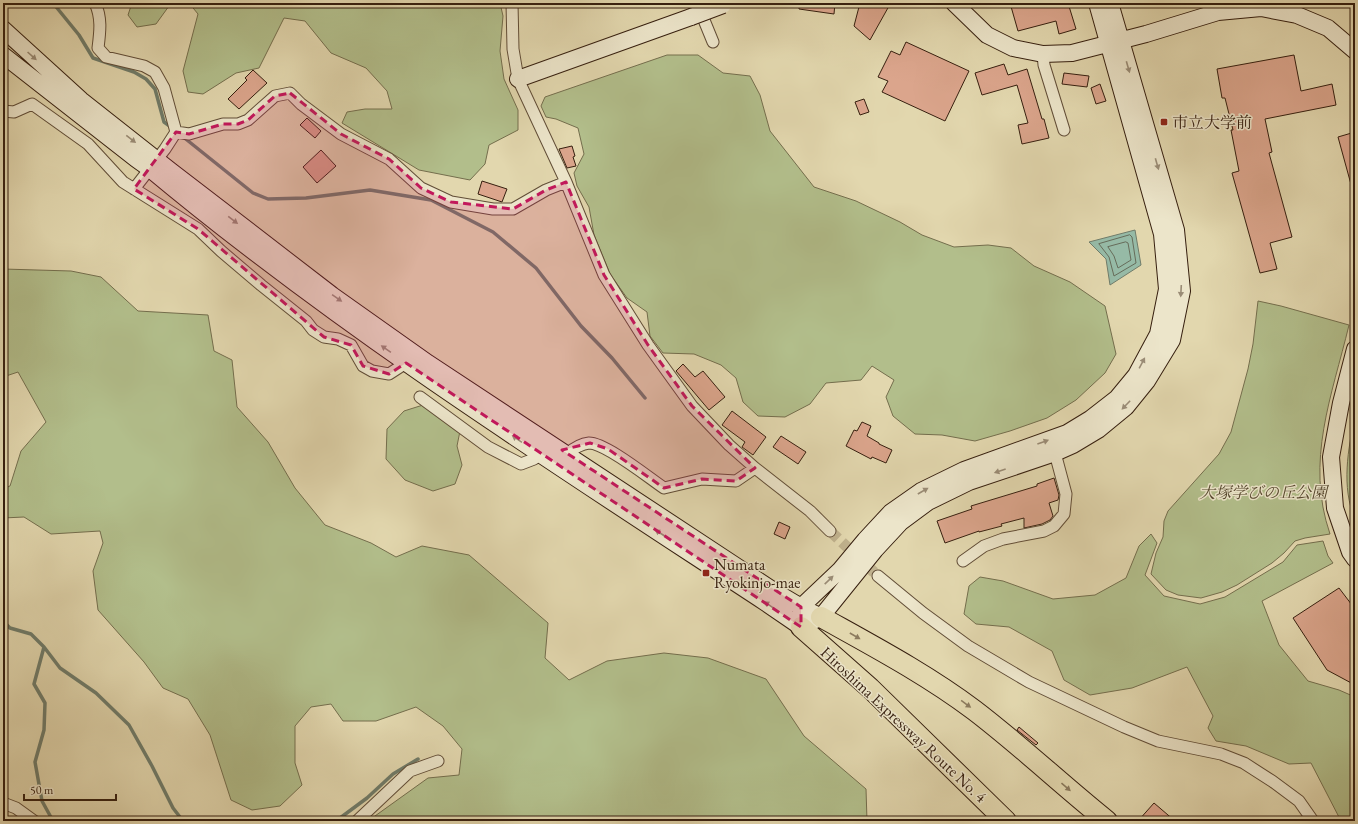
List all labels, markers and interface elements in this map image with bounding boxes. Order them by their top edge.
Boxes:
one-way arrow [26,51,37,60]
one-way arrow [1126,61,1132,74]
place label: 市立大学前 [1172,112,1252,133]
marker: 市立大学前 [1159,117,1169,127]
one-way arrow [126,135,137,143]
one-way arrow [1154,159,1160,171]
one-way arrow [228,215,239,224]
one-way arrow [1177,285,1184,297]
one-way arrow [331,294,342,302]
one-way arrow [381,345,392,353]
one-way arrow [1139,358,1145,369]
one-way arrow [1121,400,1131,410]
one-way arrow [511,435,522,442]
one-way arrow [1037,439,1049,445]
one-way arrow [994,468,1006,474]
park label: 大塚学びの丘公園 [1199,482,1330,503]
one-way arrow [917,487,928,494]
one-way arrow [655,529,665,537]
place label: Numata Ryokinjo-mae [714,554,801,593]
marker: Numata Ryokinjo-mae [701,568,711,578]
one-way arrow [824,575,834,585]
one-way arrow [764,601,774,609]
one-way arrow [849,633,861,640]
street label: Hiroshima Expressway Route No. 4 [816,642,991,807]
one-way arrow [960,700,971,708]
scale bar [24,776,116,802]
text: 50 m [30,782,54,798]
one-way arrow [1060,783,1071,792]

